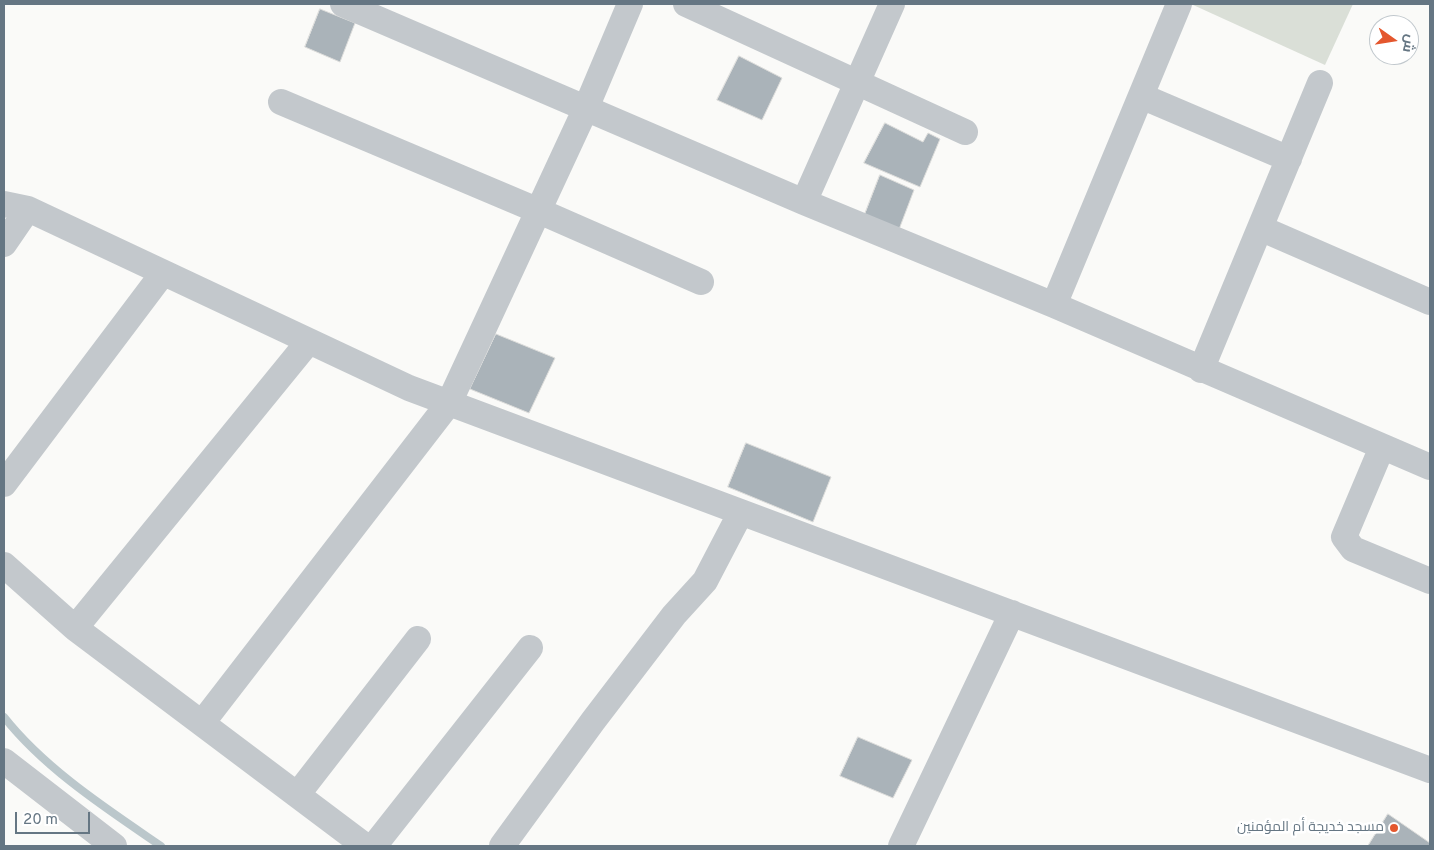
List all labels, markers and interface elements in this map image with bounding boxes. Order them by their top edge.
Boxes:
north arrow [1369,15,1419,65]
text: ش [1398,33,1418,54]
scale bar [18,802,92,834]
text: 20 m [23,811,58,830]
place label: مسجد خديجة أم المؤمنين [1237,820,1384,836]
marker: مسجد خديجة أم المؤمنين [1388,822,1400,834]

